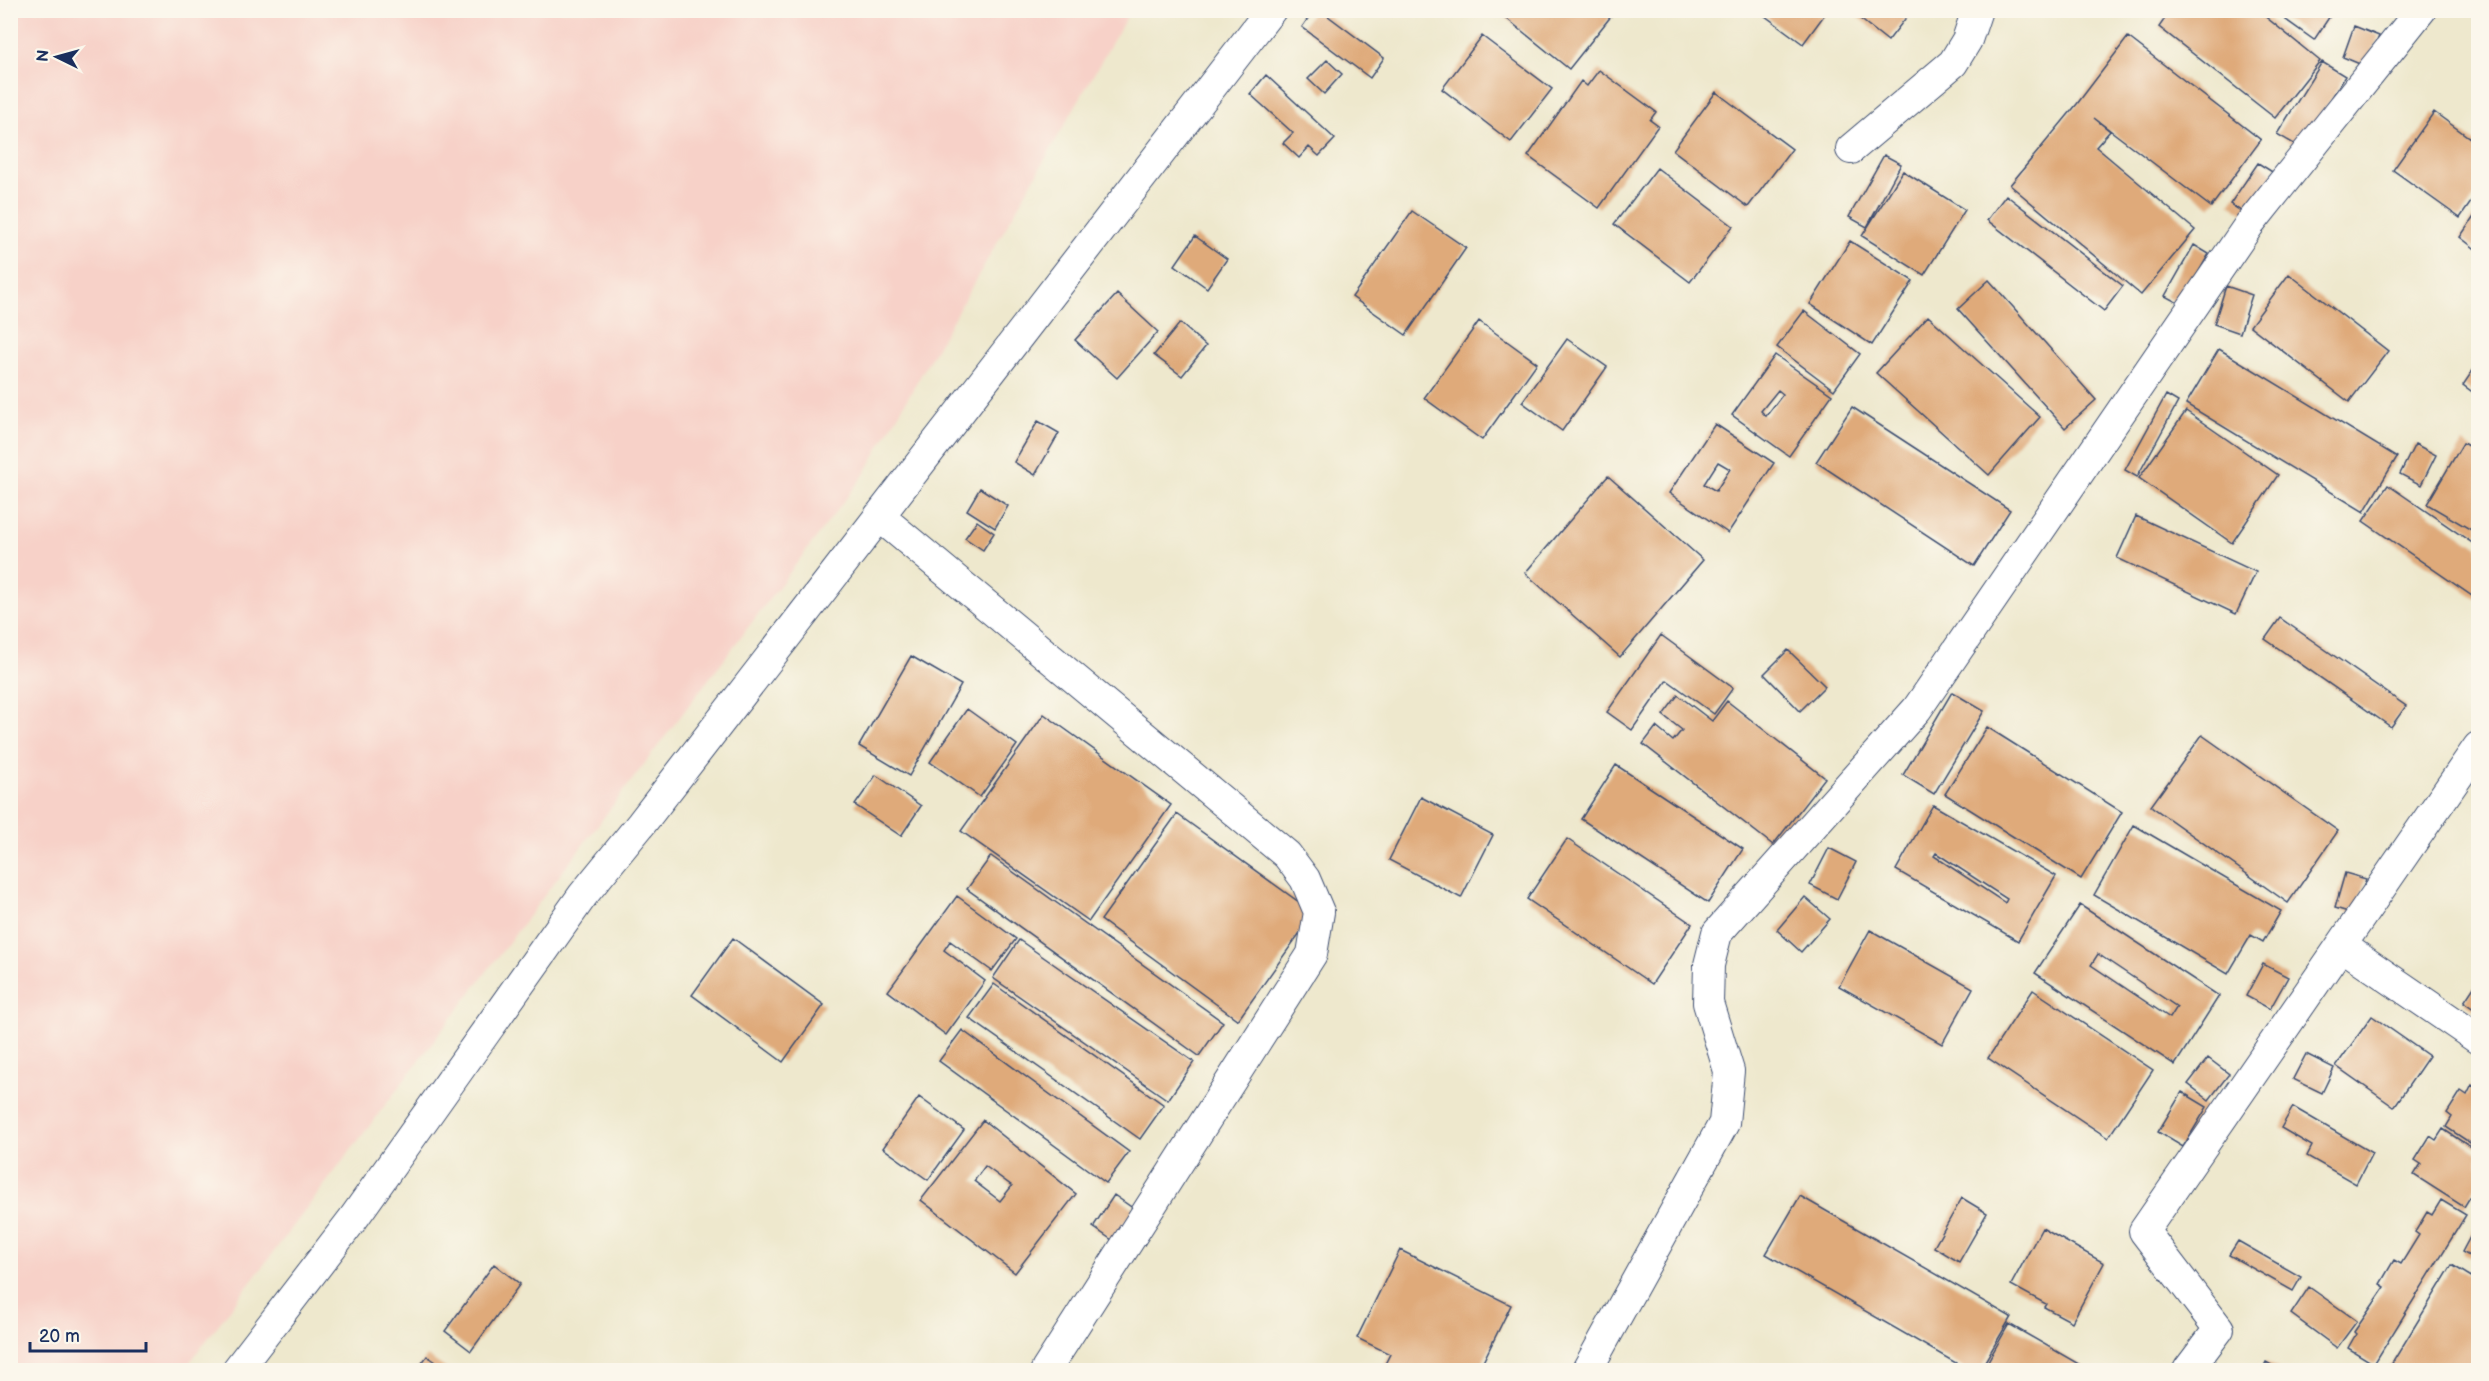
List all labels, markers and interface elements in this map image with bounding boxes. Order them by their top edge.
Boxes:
north arrow [27,27,87,87]
text: N [34,49,54,63]
scale bar [30,1315,146,1353]
text: 20 m [39,1326,80,1347]

